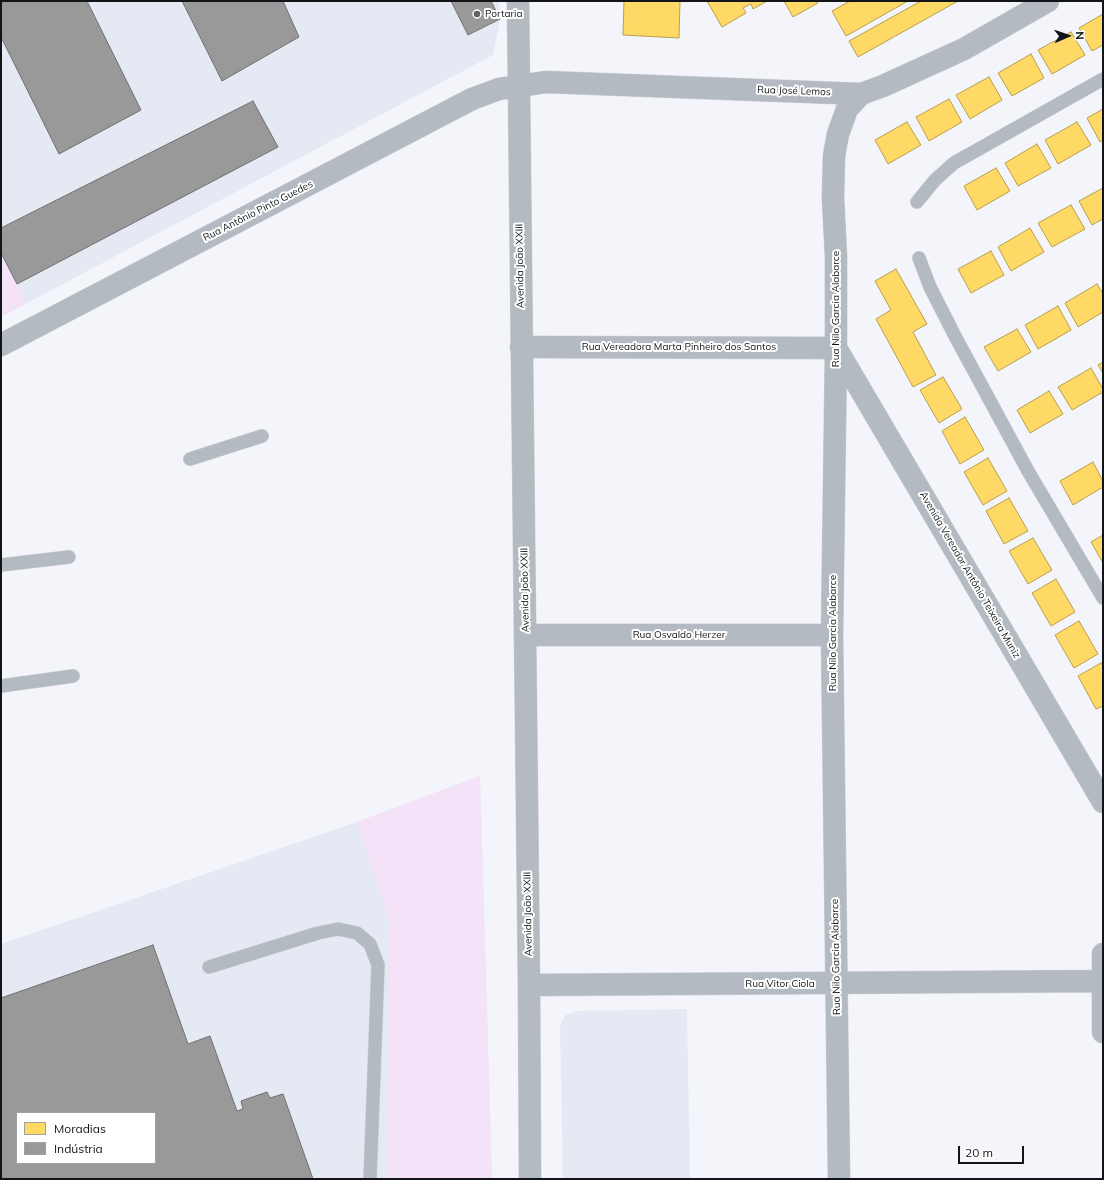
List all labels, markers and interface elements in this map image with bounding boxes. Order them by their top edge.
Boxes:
place label: Portaria [485,8,522,20]
marker: Portaria [472,9,482,19]
north arrow [1048,16,1088,56]
text: N [1073,31,1087,40]
street label: Rua José Lemos [757,84,831,98]
street label: Rua Antônio Pinto Guedes [201,178,315,244]
street label: Avenida João XXIII [513,224,527,308]
street label: Rua Nilo Garcia Alabarce [830,251,842,367]
street label: Rua Vereadora Marta Pinheiro dos Santos [582,341,776,353]
street label: Avenida Vereador Antônio Teixeira Muniz [917,490,1023,660]
street label: Avenida João XXIII [518,548,532,632]
street label: Rua Nilo Garcia Alabarce [827,575,839,691]
street label: Rua Osvaldo Herzer [633,629,725,641]
street label: Avenida João XXIII [521,872,535,956]
street label: Rua Nilo Garcia Alabarce [829,899,843,1015]
street label: Rua Vitor Ciola [745,978,815,990]
legend [16,1112,156,1164]
text: Moradias [54,1121,106,1136]
scale bar [960,1138,1026,1164]
text: Indústria [54,1141,103,1156]
text: 20 m [965,1145,993,1160]

